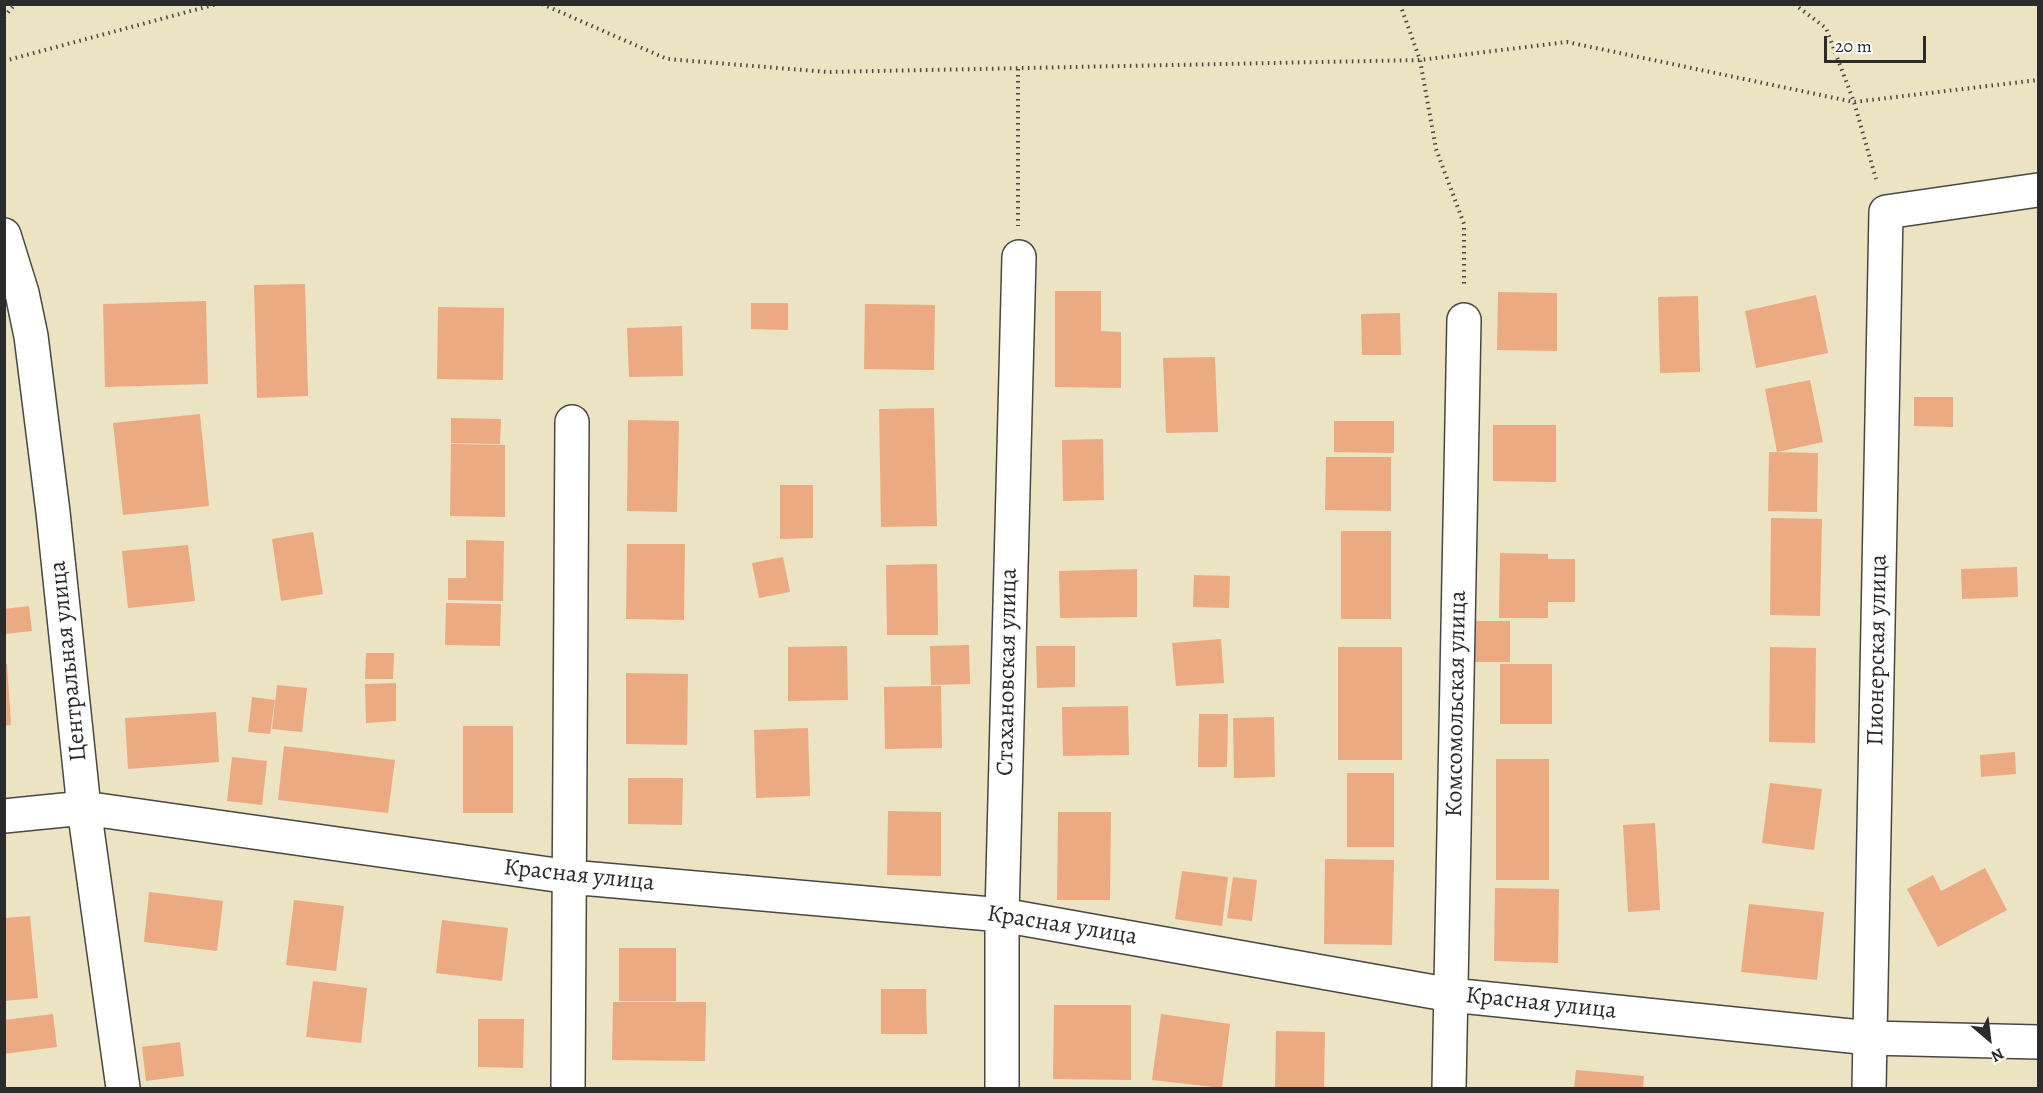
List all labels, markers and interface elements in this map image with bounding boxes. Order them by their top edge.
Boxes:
scale bar [1827,24,1929,62]
text: 20 m [1835,34,1872,58]
street label: Пионерская улица [1862,554,1894,746]
street label: Центральная улица [44,559,94,763]
street label: Стахановская улица [992,568,1024,776]
street label: Комсомольская улица [1441,590,1473,818]
street label: Красная улица [502,854,656,898]
street label: Красная улица [985,900,1139,952]
street label: Красная улица [1464,982,1618,1026]
north arrow [1959,1009,2019,1069]
text: N [1987,1042,2008,1067]

